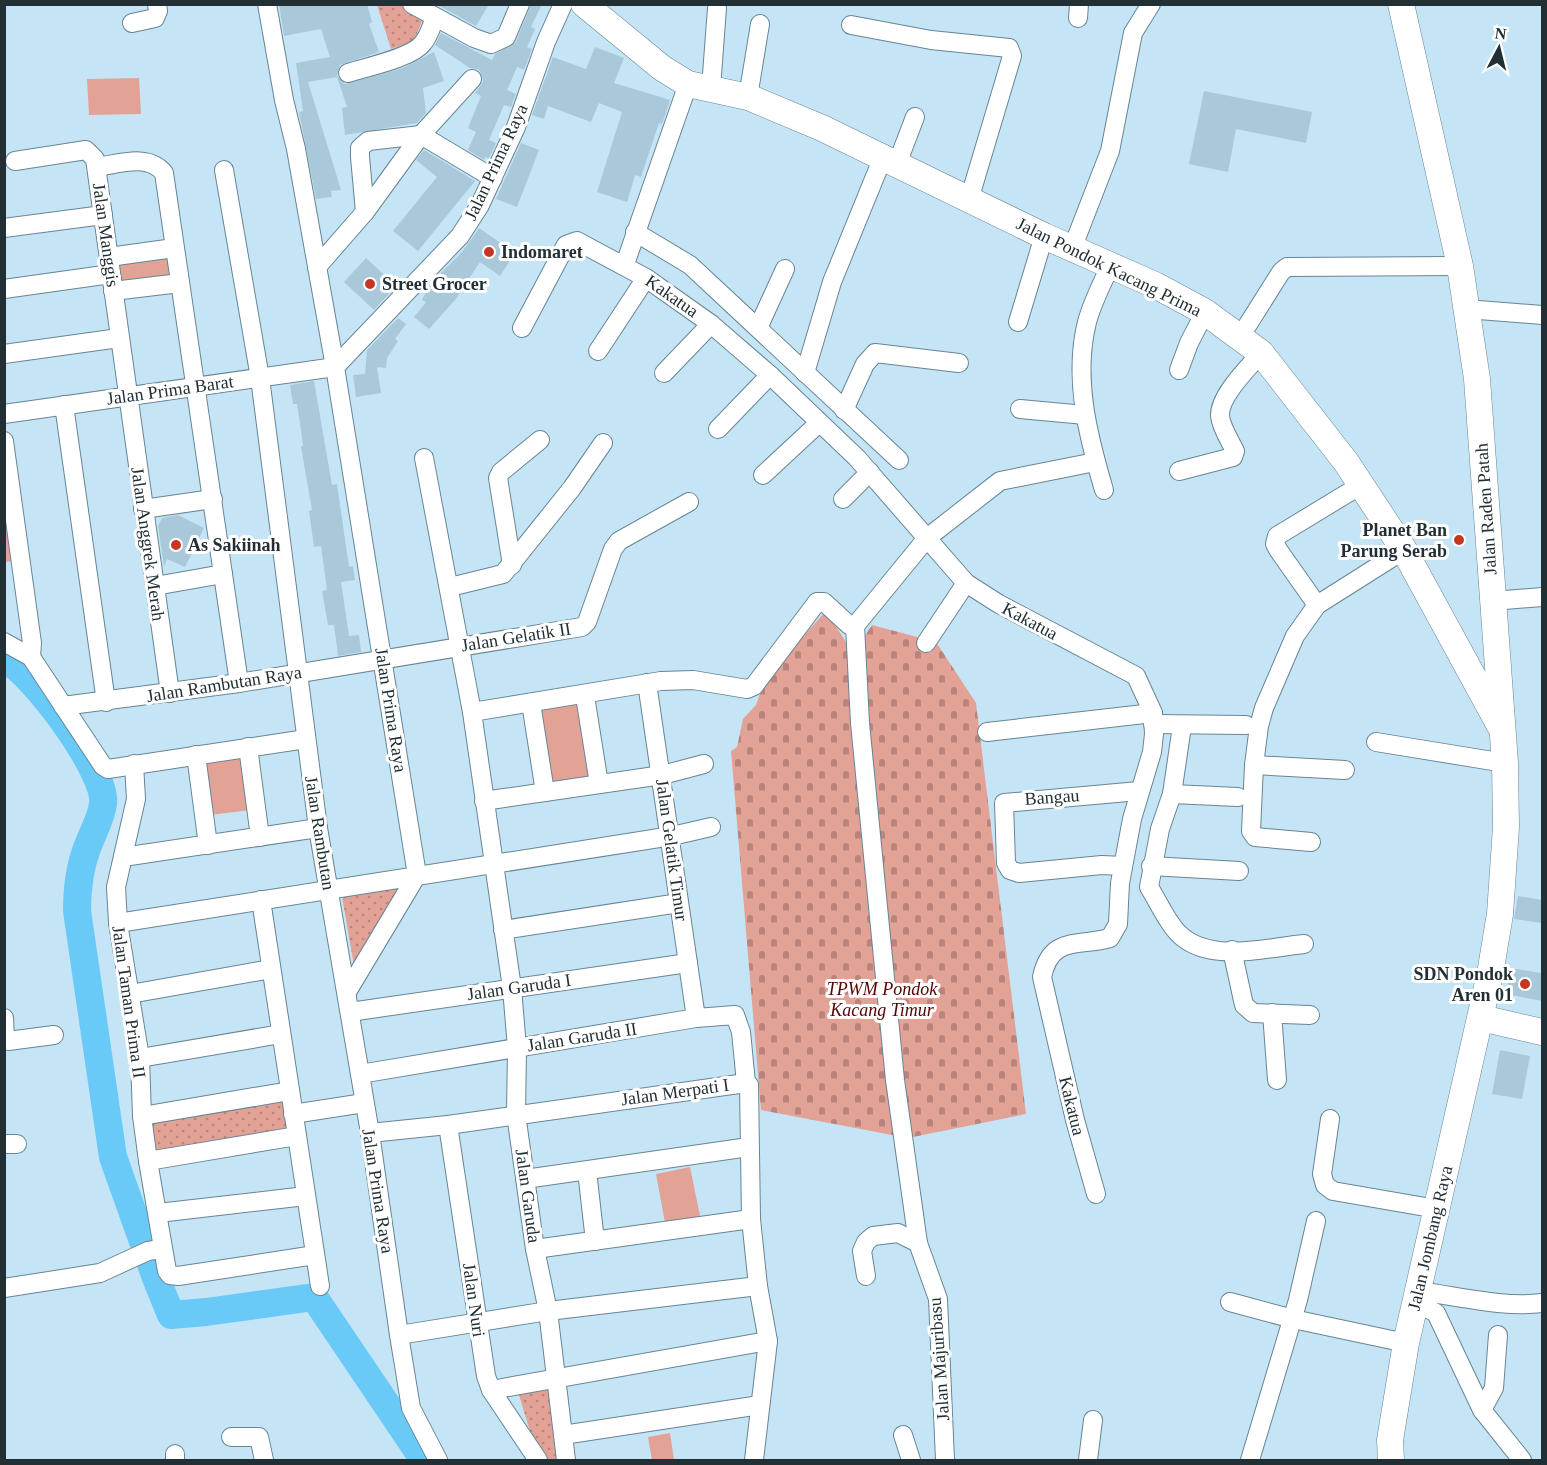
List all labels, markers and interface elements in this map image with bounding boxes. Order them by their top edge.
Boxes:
north arrow [1469,18,1529,78]
text: N [1494,24,1508,43]
street label: Jalan Prima Raya [460,101,532,223]
street label: Jalan Manggis [89,182,123,288]
street label: Jalan Pondok Kacang Prima [1013,213,1205,321]
place label: Indomaret [501,242,583,262]
marker: Indomaret [482,245,496,259]
street label: Kakatua [642,271,702,321]
place label: Street Grocer [382,274,487,294]
marker: Street Grocer [363,277,377,291]
street label: Jalan Prima Barat [105,371,235,409]
street label: Jalan Raden Patah [1471,442,1501,576]
street label: Jalan Anggrek Merah [127,466,169,622]
place label: Planet Ban Parung Serab [1340,520,1447,561]
marker: Planet Ban Parung Serab [1452,533,1466,547]
place label: As Sakiinah [188,535,281,555]
marker: As Sakiinah [169,538,183,552]
street label: Kakatua [999,598,1061,644]
street label: Jalan Gelatik II [460,618,572,656]
street label: Jalan Prima Raya [371,646,411,774]
street label: Jalan Rambutan Raya [145,662,303,706]
street label: Jalan Rambutan [301,774,339,892]
street label: Jalan Gelatik Timur [652,778,692,922]
street label: Bangau [1024,785,1080,809]
street label: Jalan Taman Prima II [108,924,150,1080]
place label: SDN Pondok Aren 01 [1413,964,1513,1005]
street label: Jalan Garuda I [466,970,572,1004]
marker: SDN Pondok Aren 01 [1518,977,1532,991]
park label: TPWM Pondok Kacang Timur [827,979,938,1020]
street label: Jalan Garuda II [526,1018,638,1056]
street label: Kakatua [1055,1074,1089,1138]
street label: Jalan Merpati I [620,1075,730,1109]
street label: Jalan Prima Raya [358,1127,398,1255]
street label: Jalan Garuda [512,1148,544,1244]
street label: Jalan Jombang Raya [1404,1164,1456,1312]
street label: Jalan Nuri [459,1262,489,1338]
street label: Jalan Majuribasu [925,1297,953,1421]

